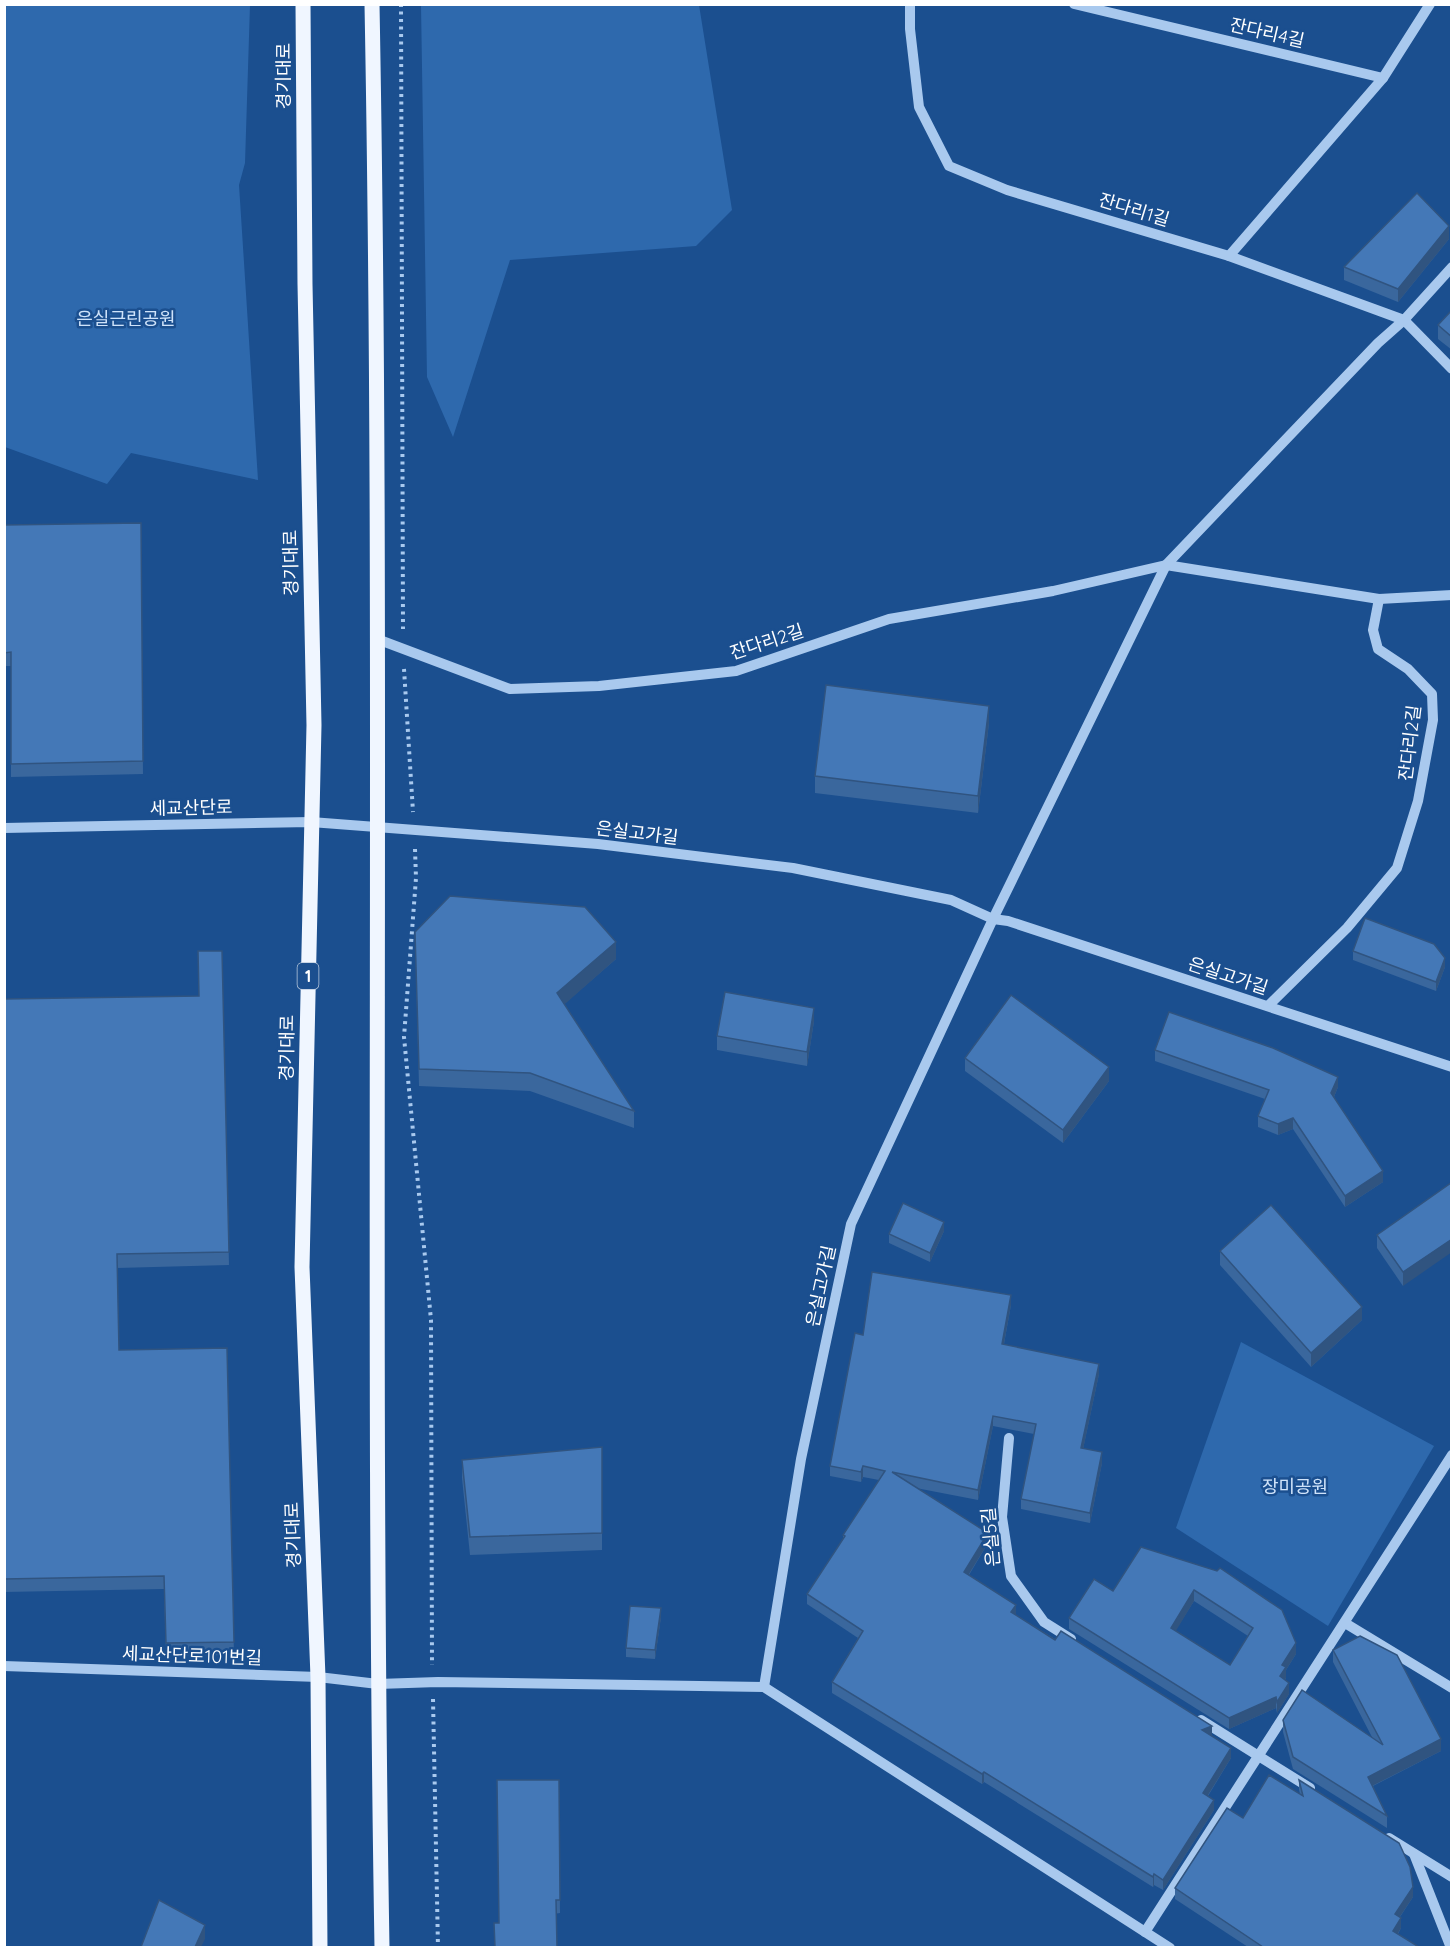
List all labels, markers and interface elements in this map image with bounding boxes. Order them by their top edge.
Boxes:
street label: 잔다리4길 [1228,13,1307,52]
street label: 경기대로 [272,43,295,109]
street label: 잔다리1길 [1096,188,1172,231]
park label: 은실근린공원 [76,307,176,330]
street label: 경기대로 [278,530,303,596]
street label: 잔다리2길 [727,619,807,664]
street label: 잔다리2길 [1393,704,1426,782]
street label: 세교산단로 [149,795,233,820]
street label: 은실고가길 [595,816,680,849]
street label: 은실고가길 [1185,952,1271,999]
road number: 1 [298,963,318,989]
street label: 경기대로 [274,1015,299,1081]
street label: 은실고가길 [801,1243,840,1329]
park label: 장미공원 [1262,1475,1328,1498]
street label: 경기대로 [280,1502,305,1569]
street label: 은실5길 [976,1506,1005,1568]
street label: 세교산단로101번길 [122,1642,262,1669]

